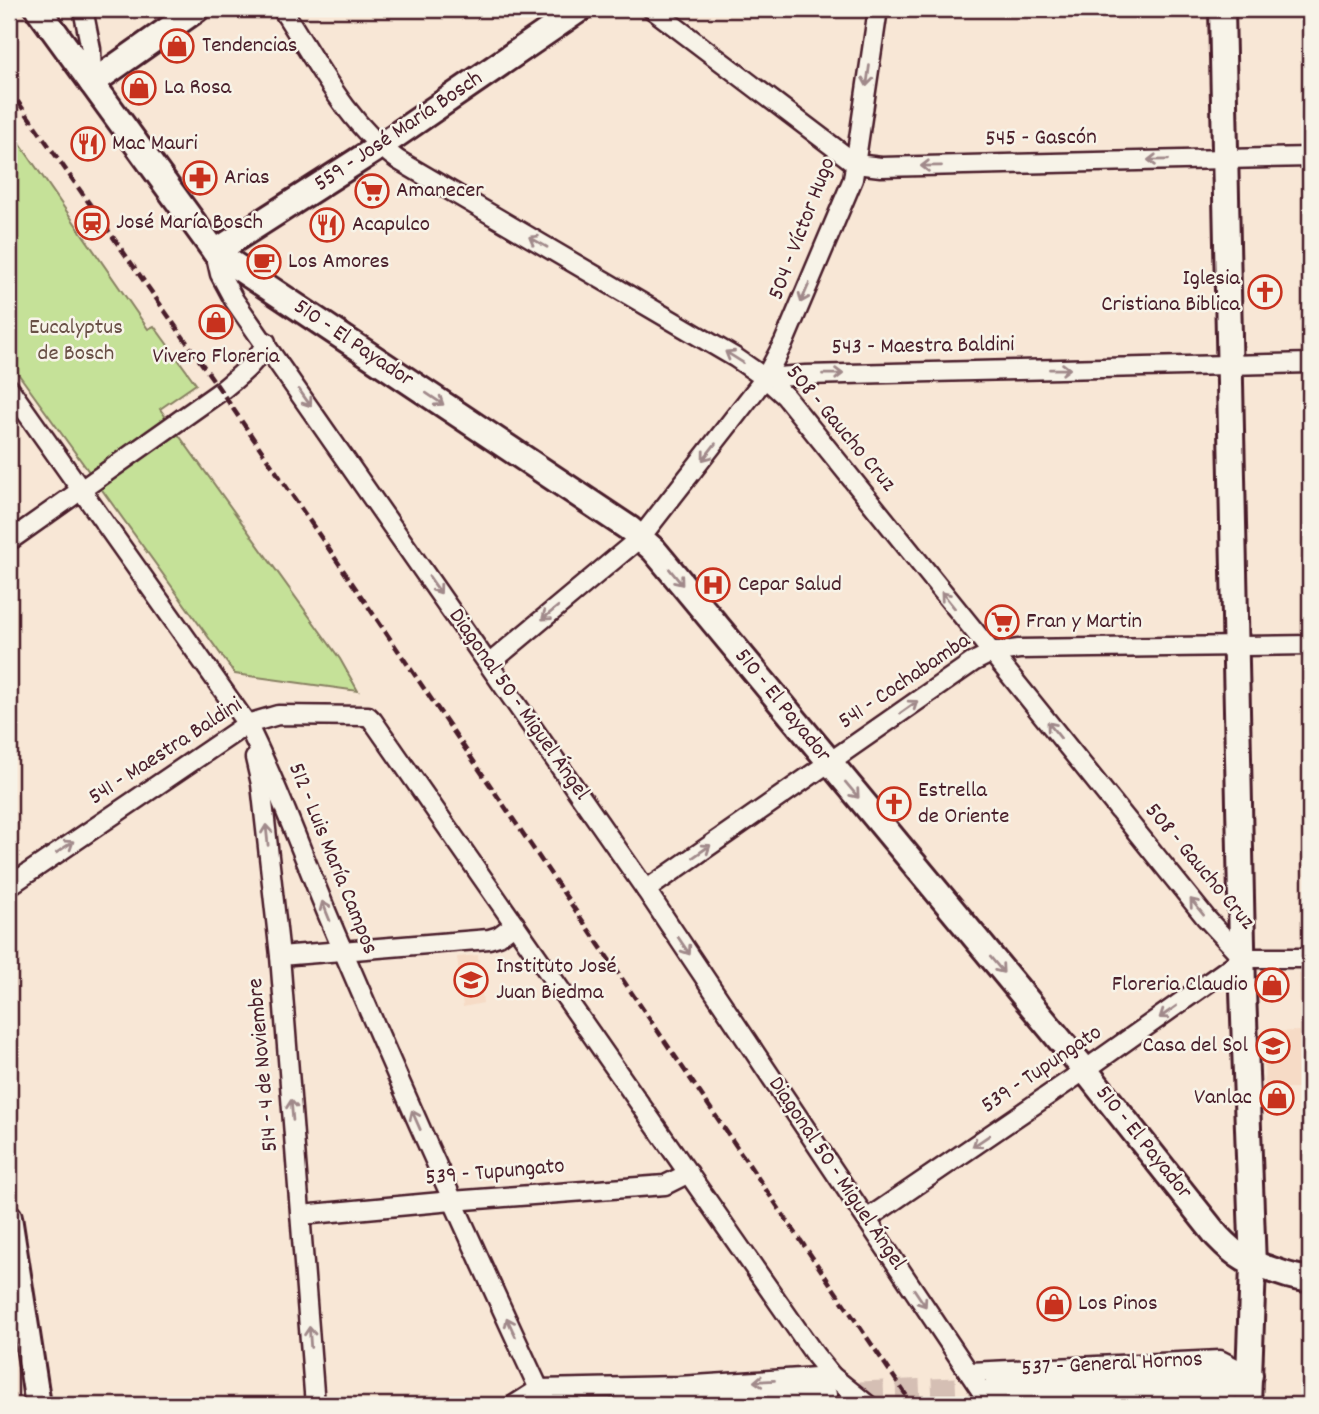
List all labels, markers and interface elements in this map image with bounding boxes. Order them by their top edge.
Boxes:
shop icon: Tendencias [158,27,196,65]
place label: Tendencias [202,30,297,63]
street label: 559 - José María Bosch [308,63,490,201]
one-way arrow [862,64,875,87]
shop icon: La Rosa [120,69,158,107]
place label: La Rosa [164,72,233,105]
street label: 545 - Gascón [985,122,1097,156]
restaurant icon: Mac Mauri [69,125,107,163]
place label: Mac Mauri [112,128,198,161]
street label: 504 - Víctor Hugo [761,153,845,305]
one-way arrow [1147,154,1170,167]
pharmacy icon: Arias [181,159,219,197]
one-way arrow [920,159,943,173]
place label: Arias [224,162,270,195]
supermarket icon: Amanecer [353,172,391,210]
place label: Amanecer [396,175,484,208]
station icon: José María Bosch [73,204,111,242]
restaurant icon: Acapulco [308,206,346,244]
place label: José María Bosch [116,207,263,240]
place label: Acapulco [352,209,430,242]
one-way arrow [528,235,548,249]
cafe icon: Los Amores [245,243,283,281]
place label: Los Amores [288,246,390,279]
place label: Iglesia Cristiana Biblica [1101,263,1241,322]
church icon: Iglesia Cristiana Biblica [1246,273,1284,311]
one-way arrow [798,282,811,303]
street label: 510 - El Payador [286,292,420,397]
shop icon: Vivero Floreria [197,303,235,341]
park label: Eucalyptus de Bosch [29,312,123,371]
street label: 543 - Maestra Baldini [831,329,1015,365]
place label: Vivero Floreria [152,341,281,374]
one-way arrow [725,349,744,364]
street label: 508 - Gaucho Cruz [777,358,903,500]
one-way arrow [1049,362,1072,376]
one-way arrow [821,367,844,381]
one-way arrow [298,388,312,407]
one-way arrow [425,392,444,406]
one-way arrow [702,442,717,461]
hospital icon: Cepar Salud [694,566,732,604]
one-way arrow [668,567,684,585]
place label: Cepar Salud [738,569,842,602]
one-way arrow [428,575,442,594]
one-way arrow [941,591,956,609]
street label: Diagonal 50 - Miguel Ángel [439,602,597,808]
supermarket icon: Fran y Martin [983,603,1021,641]
one-way arrow [542,605,560,621]
place label: Fran y Martin [1026,606,1142,639]
street label: 541 - Cochabamba [832,625,979,738]
street label: 510 - El Payador [726,642,839,771]
street label: 541 - Maestra Baldini [82,690,250,814]
one-way arrow [899,700,918,714]
one-way arrow [1046,722,1062,740]
street label: 512 - Luis María Campos [278,758,386,960]
place label: Estrella de Oriente [918,775,1009,834]
one-way arrow [844,781,859,799]
church icon: Estrella de Oriente [875,785,913,823]
street label: 508 - Gaucho Cruz [1136,796,1262,938]
one-way arrow [260,824,273,847]
one-way arrow [55,840,74,854]
one-way arrow [692,844,711,858]
one-way arrow [1190,898,1205,916]
one-way arrow [319,901,332,922]
one-way arrow [677,936,691,956]
place label: Instituto José Juan Biedma [496,951,617,1010]
one-way arrow [989,956,1005,974]
school or university icon: Instituto José Juan Biedma [452,961,490,999]
shop icon: Floreria Claudio [1253,966,1291,1004]
place label: Floreria Claudio [1112,969,1248,1002]
street label: 514 - 4 de Noviembre [240,977,288,1153]
one-way arrow [1159,1005,1178,1019]
street label: 539 - Tupungato [975,1017,1109,1123]
school or university icon: Casa del Sol [1254,1027,1292,1065]
place label: Casa del Sol [1143,1030,1249,1063]
street label: Diagonal 50 - Miguel Ángel [759,1070,914,1278]
street label: 510 - El Payador [1087,1079,1200,1208]
shop icon: Vanlac [1258,1079,1296,1117]
place label: Vanlac [1194,1082,1252,1115]
one-way arrow [285,1100,298,1122]
one-way arrow [409,1110,422,1131]
one-way arrow [972,1134,991,1148]
street label: 539 - Tupungato [424,1150,566,1196]
shop icon: Los Pinos [1035,1285,1073,1323]
one-way arrow [913,1288,927,1307]
place label: Los Pinos [1078,1288,1158,1321]
one-way arrow [503,1317,517,1338]
one-way arrow [303,1326,316,1349]
street label: 537 - General Hornos [1020,1344,1204,1386]
one-way arrow [753,1375,776,1388]

